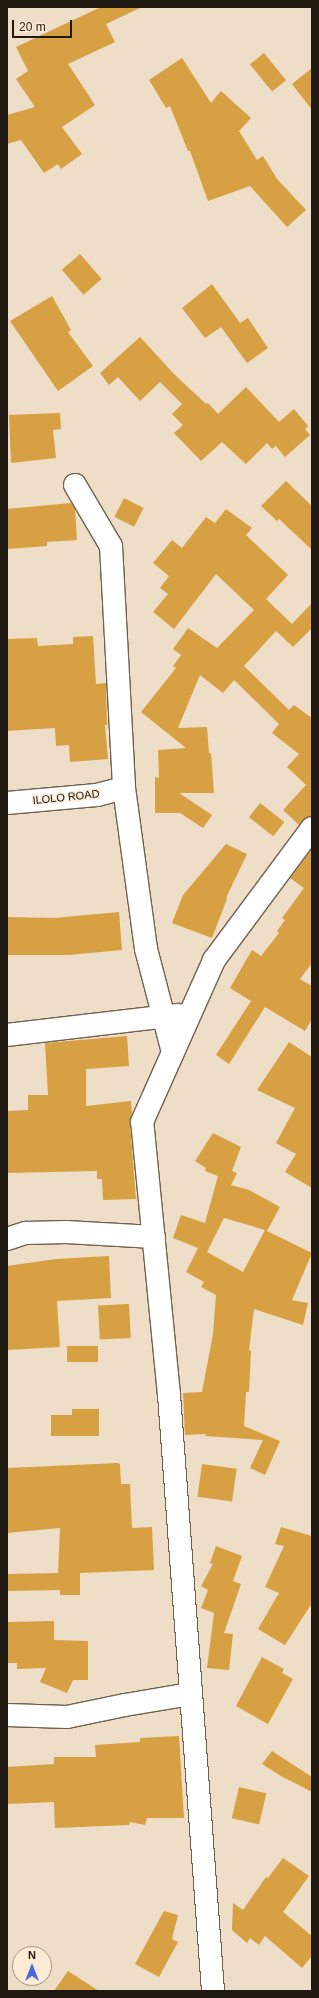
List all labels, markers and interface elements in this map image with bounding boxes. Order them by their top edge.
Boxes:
scale bar [14,12,74,38]
text: 20 m [19,20,46,34]
street label: ILOLO ROAD [32,787,100,807]
north arrow [12,1946,52,1986]
text: N [28,1949,36,1961]

